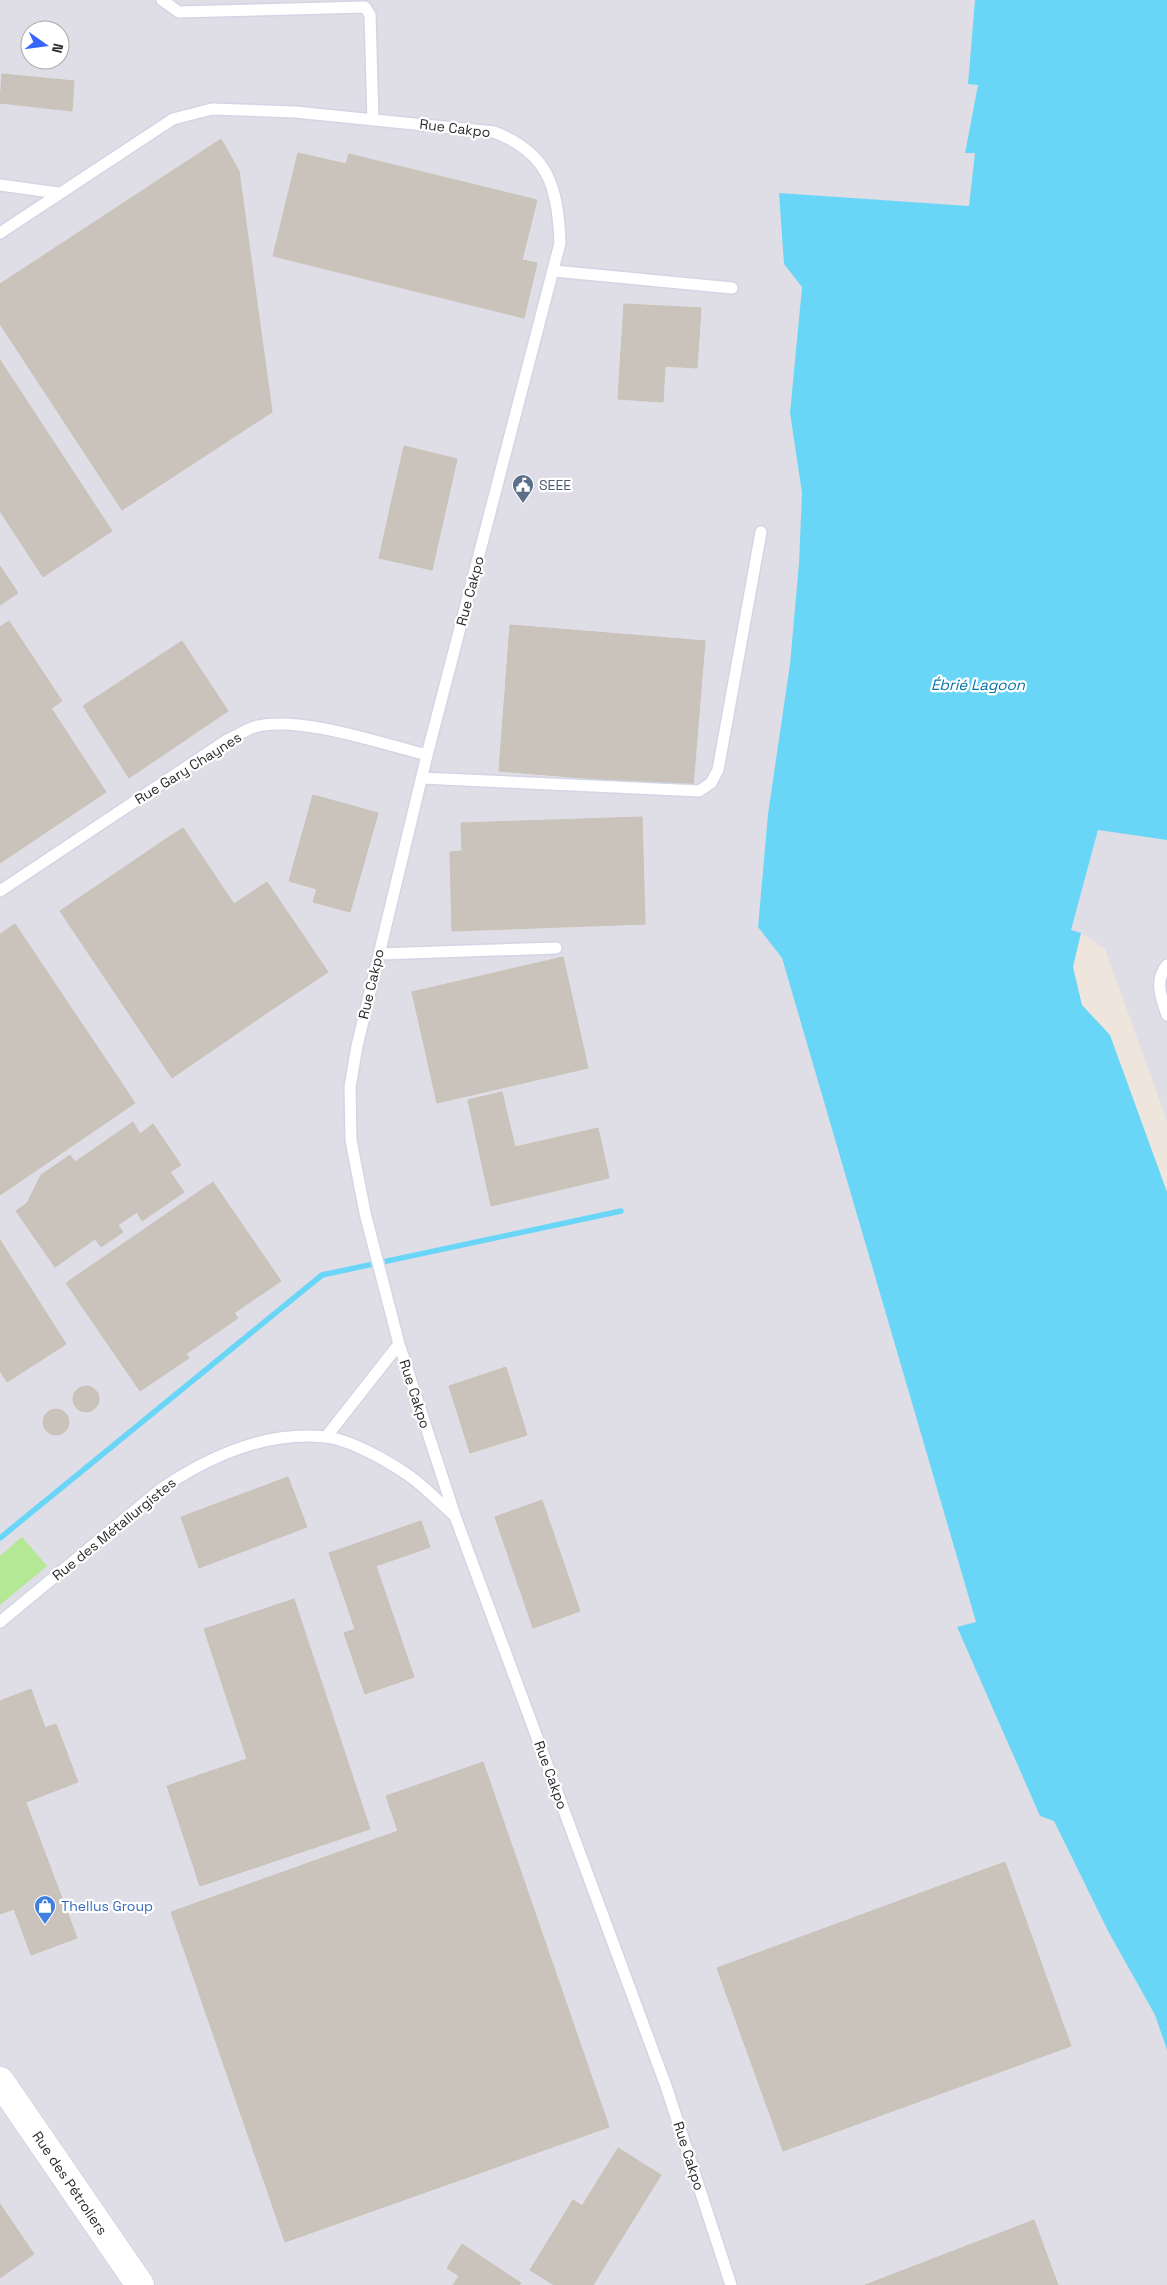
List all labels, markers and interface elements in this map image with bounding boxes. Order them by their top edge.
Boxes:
north arrow [20,20,70,70]
text: N [48,41,67,55]
street label: Rue Cakpo [418,115,492,141]
public building icon: SEEE [511,473,535,504]
place label: SEEE [539,476,571,494]
street label: Rue Cakpo [452,554,488,628]
water label: Ébrié Lagoon [931,675,1026,694]
street label: Rue Gary Chaynes [131,728,245,808]
street label: Rue Cakpo [354,947,388,1021]
street label: Rue Cakpo [395,1357,435,1431]
street label: Rue des Métallurgistes [48,1474,180,1584]
street label: Rue Cakpo [530,1738,572,1812]
shop icon: Thellus Group [33,1894,57,1925]
place label: Thellus Group [61,1897,153,1915]
street label: Rue Cakpo [669,2119,709,2193]
street label: Rue des Pétroliers [29,2128,111,2238]

